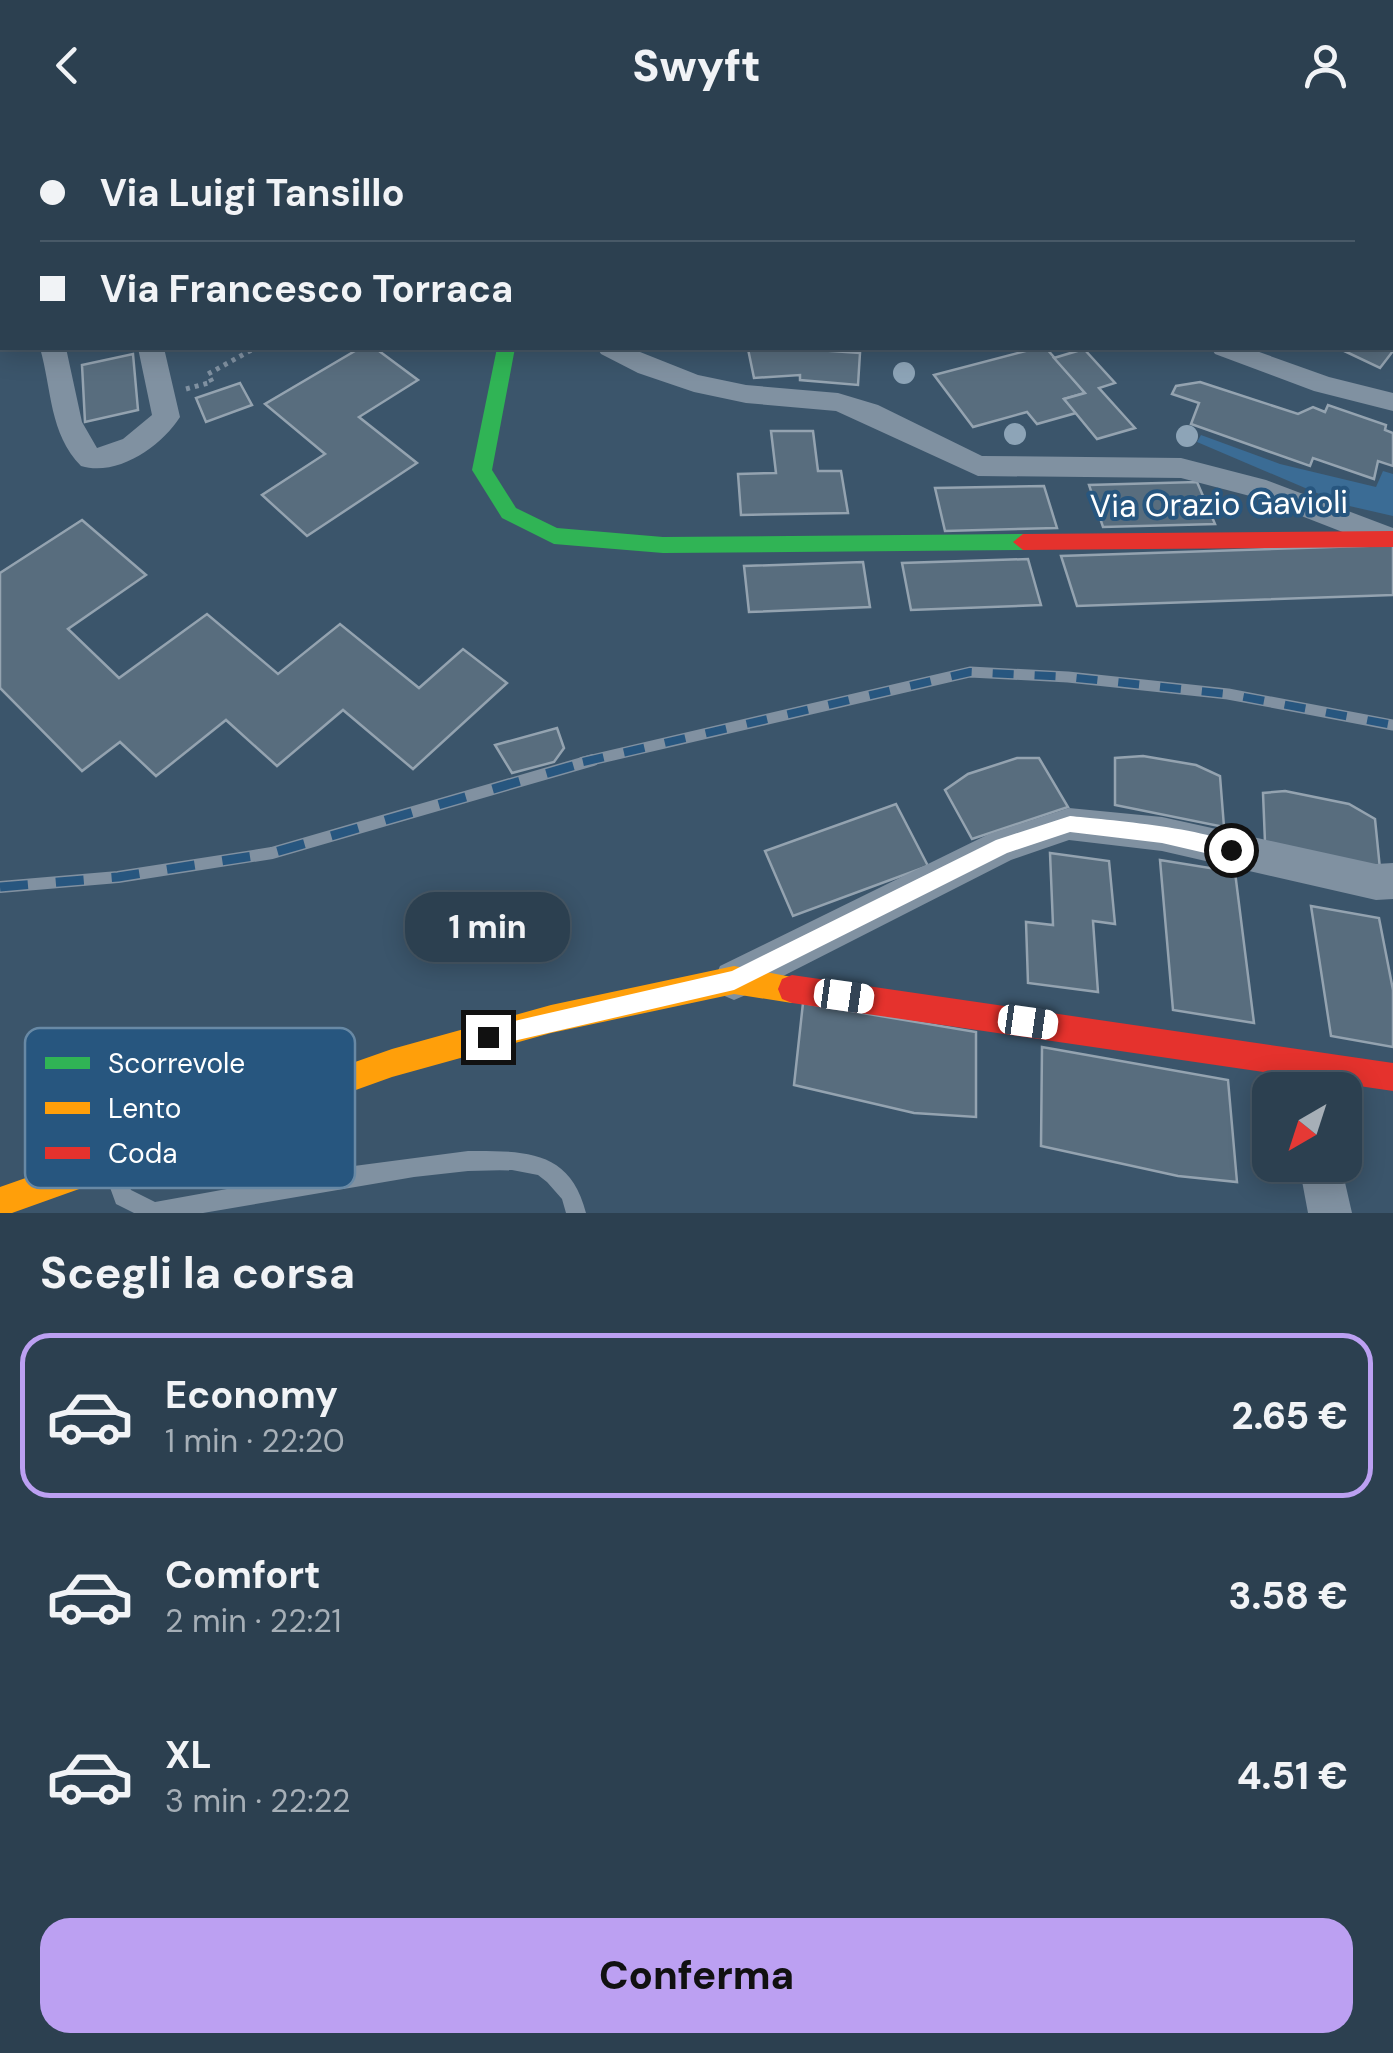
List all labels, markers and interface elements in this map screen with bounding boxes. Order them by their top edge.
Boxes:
text: Swyft [632,36,761,95]
icon: back [40,38,95,93]
icon: person [1298,38,1353,93]
text: Via Luigi Tansillo [100,168,405,218]
text: Via Francesco Torraca [100,264,513,314]
street label: Via Orazio Gavioli [1090,481,1348,527]
route start [1209,828,1254,873]
callout: 1 min [406,892,570,962]
text: 1 min [448,906,527,948]
car [812,977,876,1015]
car [996,1003,1060,1041]
route end [466,1015,511,1060]
legend [25,1028,355,1188]
text: Scorrevole [108,1045,245,1082]
north arrow [1252,1072,1362,1182]
map controls [1252,1072,1362,1182]
text: Lento [108,1090,181,1127]
text: Coda [108,1135,177,1172]
text: Scegli la corsa [40,1243,355,1302]
text: Economy [165,1370,338,1420]
icon: car [45,1371,135,1461]
text: 2.65 € [1231,1391,1348,1441]
text: 1 min · 22:20 [165,1420,345,1462]
text: Comfort [165,1550,321,1600]
icon: car [45,1551,135,1641]
text: 3.58 € [1229,1571,1348,1621]
text: 2 min · 22:21 [165,1600,342,1642]
text: XL [165,1730,212,1780]
icon: car [45,1731,135,1821]
text: 4.51 € [1237,1751,1348,1801]
text: 3 min · 22:22 [165,1780,351,1822]
button: Conferma [40,1918,1353,2033]

